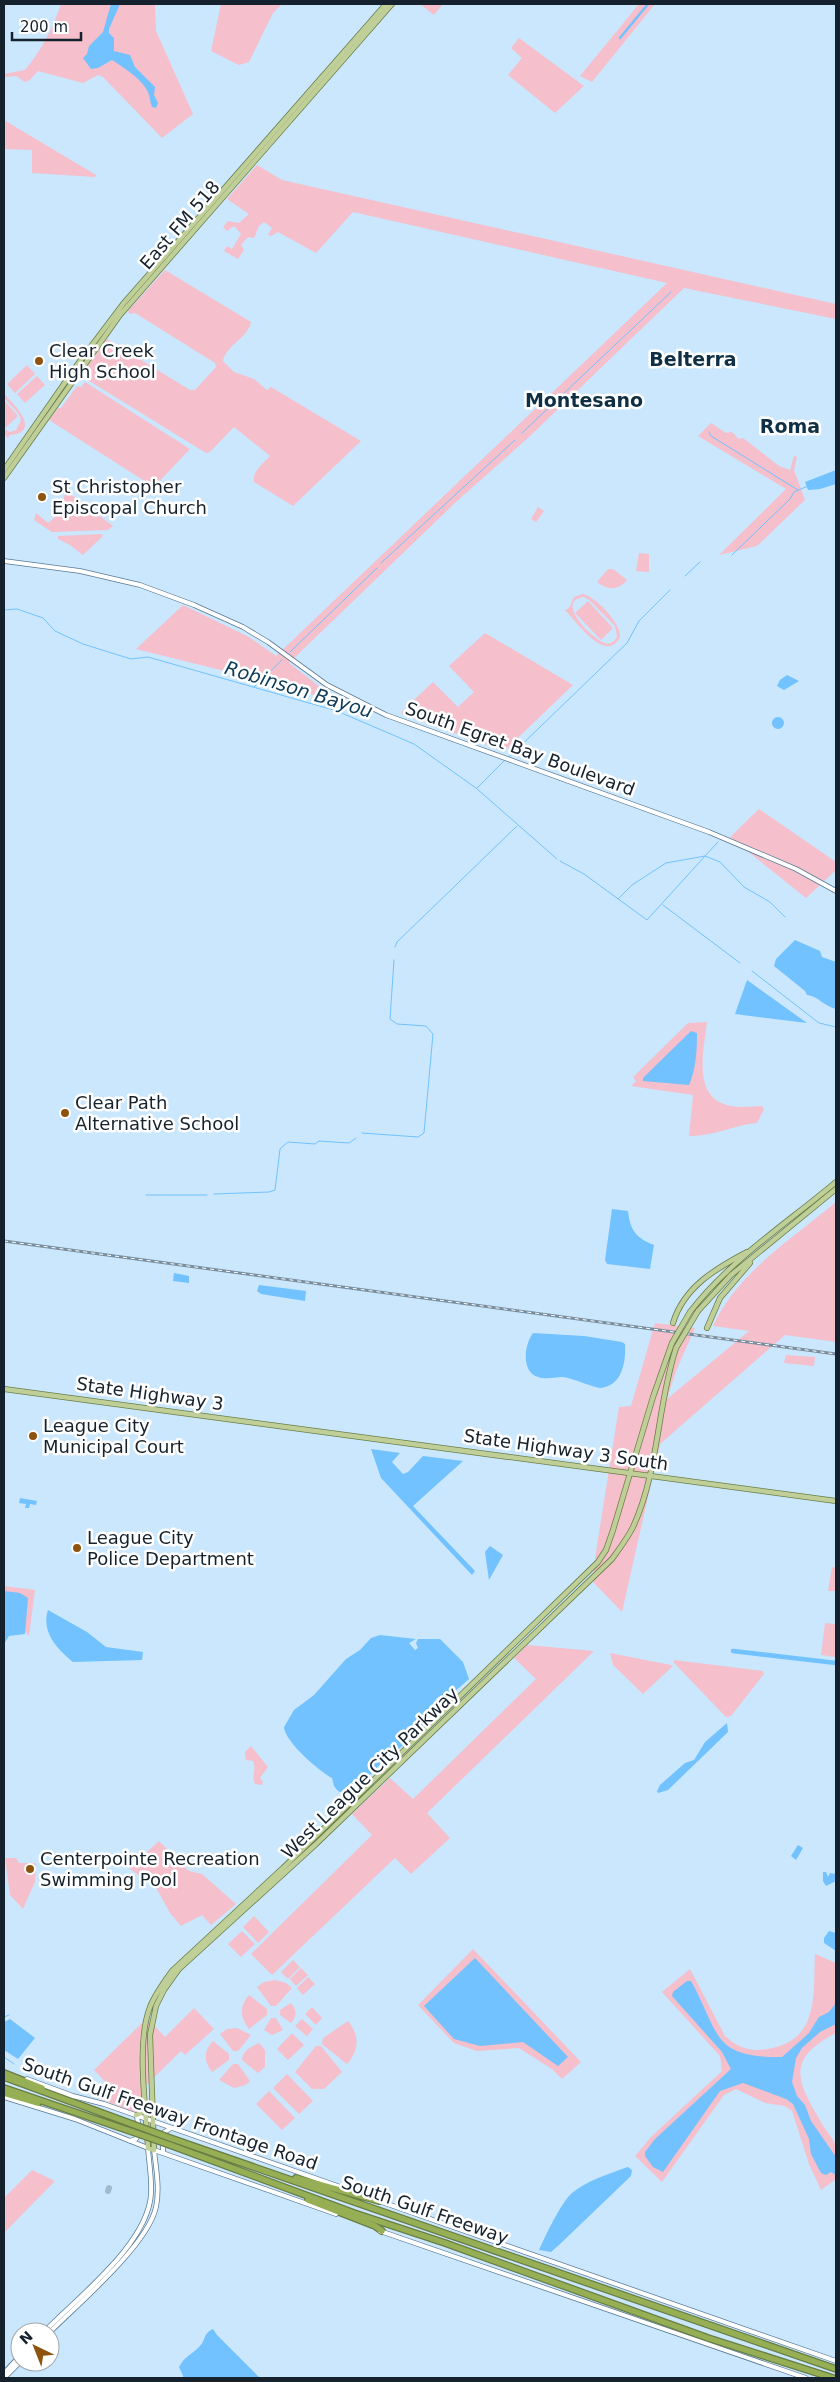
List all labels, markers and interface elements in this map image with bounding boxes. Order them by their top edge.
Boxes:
scale bar [12,10,81,42]
text: 200 m [20,18,68,36]
street label: East FM 518 [135,176,224,273]
place label: Clear Creek High School [49,340,156,382]
district label: Belterra [649,348,737,370]
marker: Clear Creek High School [33,355,45,367]
district label: Montesano [525,389,643,411]
district label: Roma [760,415,820,437]
place label: St Christopher Episcopal Church [52,476,207,518]
marker: St Christopher Episcopal Church [36,491,48,503]
water label: Robinson Bayou [222,656,376,722]
street label: South Egret Bay Boulevard [403,697,638,800]
place label: Clear Path Alternative School [75,1092,239,1134]
marker: Clear Path Alternative School [59,1107,71,1119]
street label: State Highway 3 [75,1373,225,1414]
place label: League City Municipal Court [43,1415,184,1457]
street label: State Highway 3 South [462,1425,670,1474]
marker: League City Municipal Court [27,1430,39,1442]
place label: League City Police Department [87,1527,254,1569]
marker: League City Police Department [71,1542,83,1554]
street label: West League City Parkway [277,1682,463,1863]
place label: Centerpointe Recreation Swimming Pool [40,1848,260,1890]
marker: Centerpointe Recreation Swimming Pool [24,1863,36,1875]
street label: South Gulf Freeway Frontage Road [20,2053,320,2174]
street label: South Gulf Freeway [339,2171,512,2248]
north arrow [10,2322,60,2372]
text: N [16,2328,36,2347]

